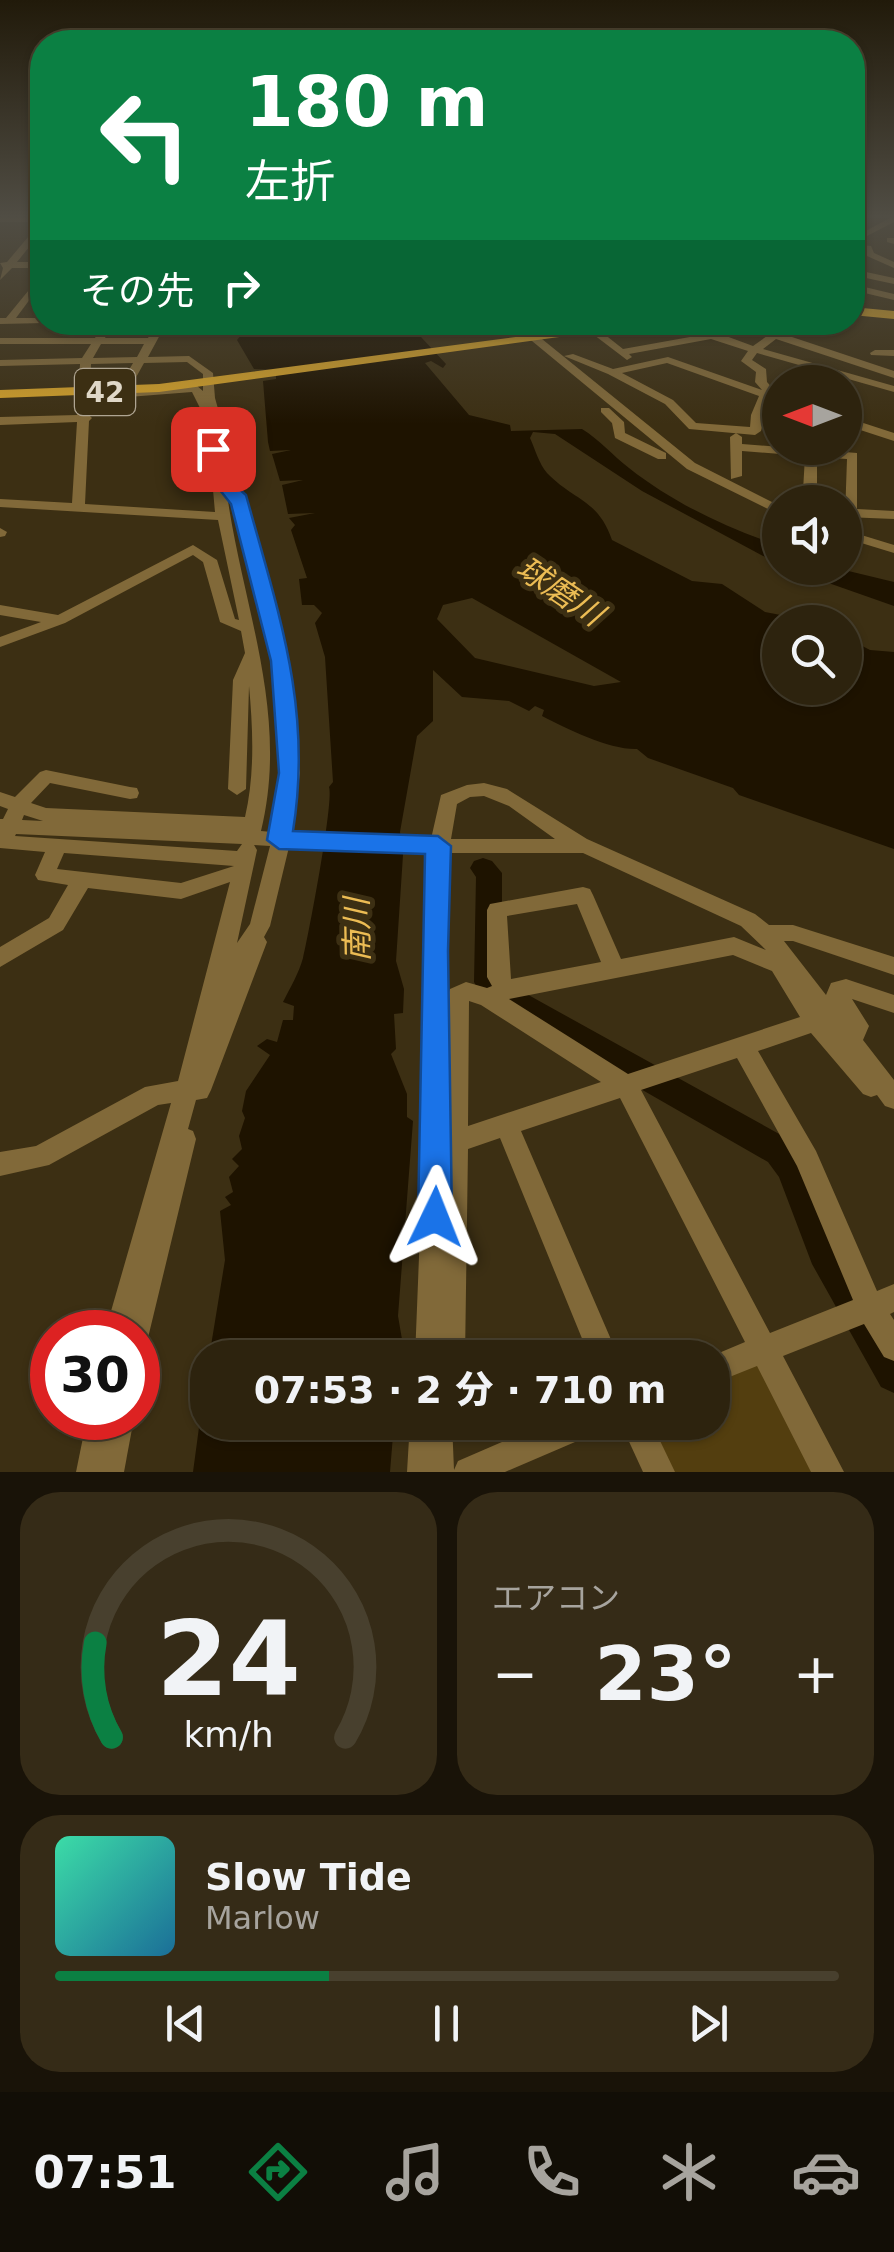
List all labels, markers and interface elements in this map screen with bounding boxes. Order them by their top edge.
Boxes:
text: 180 m [245,61,488,143]
icon: left [80,70,210,200]
text: 左折 [245,155,335,208]
icon: right [214,260,269,315]
text: その先 [80,269,194,313]
north arrow [762,365,862,465]
map controls [762,365,862,705]
road number: 42 [75,369,135,415]
pin [171,407,256,492]
icon: arrive [186,422,241,477]
button: sound [762,485,862,585]
water label: 球磨川 [510,548,613,635]
button: search [762,605,862,705]
water label: 南川 [337,895,377,962]
position arrow [383,1165,487,1269]
speed limit sign: 30 [30,1310,160,1440]
text: 07:53 · 2 分 · 710 m [254,1368,666,1412]
text: エアコン [492,1579,620,1617]
text: 24 [156,1598,301,1720]
text: 23° [595,1630,736,1718]
text: − [492,1642,538,1706]
text: + [793,1642,839,1706]
text: km/h [183,1714,274,1755]
text: Slow Tide [205,1855,412,1899]
text: Marlow [205,1899,320,1937]
icon: previous [158,1996,213,2051]
icon: pause [419,1996,474,2051]
icon: next [681,1996,736,2051]
icon: directions [243,2137,313,2207]
icon: music [380,2137,450,2207]
icon: phone [517,2137,587,2207]
icon: climate [654,2137,724,2207]
icon: car [791,2137,861,2207]
text: 07:51 [33,2146,177,2199]

